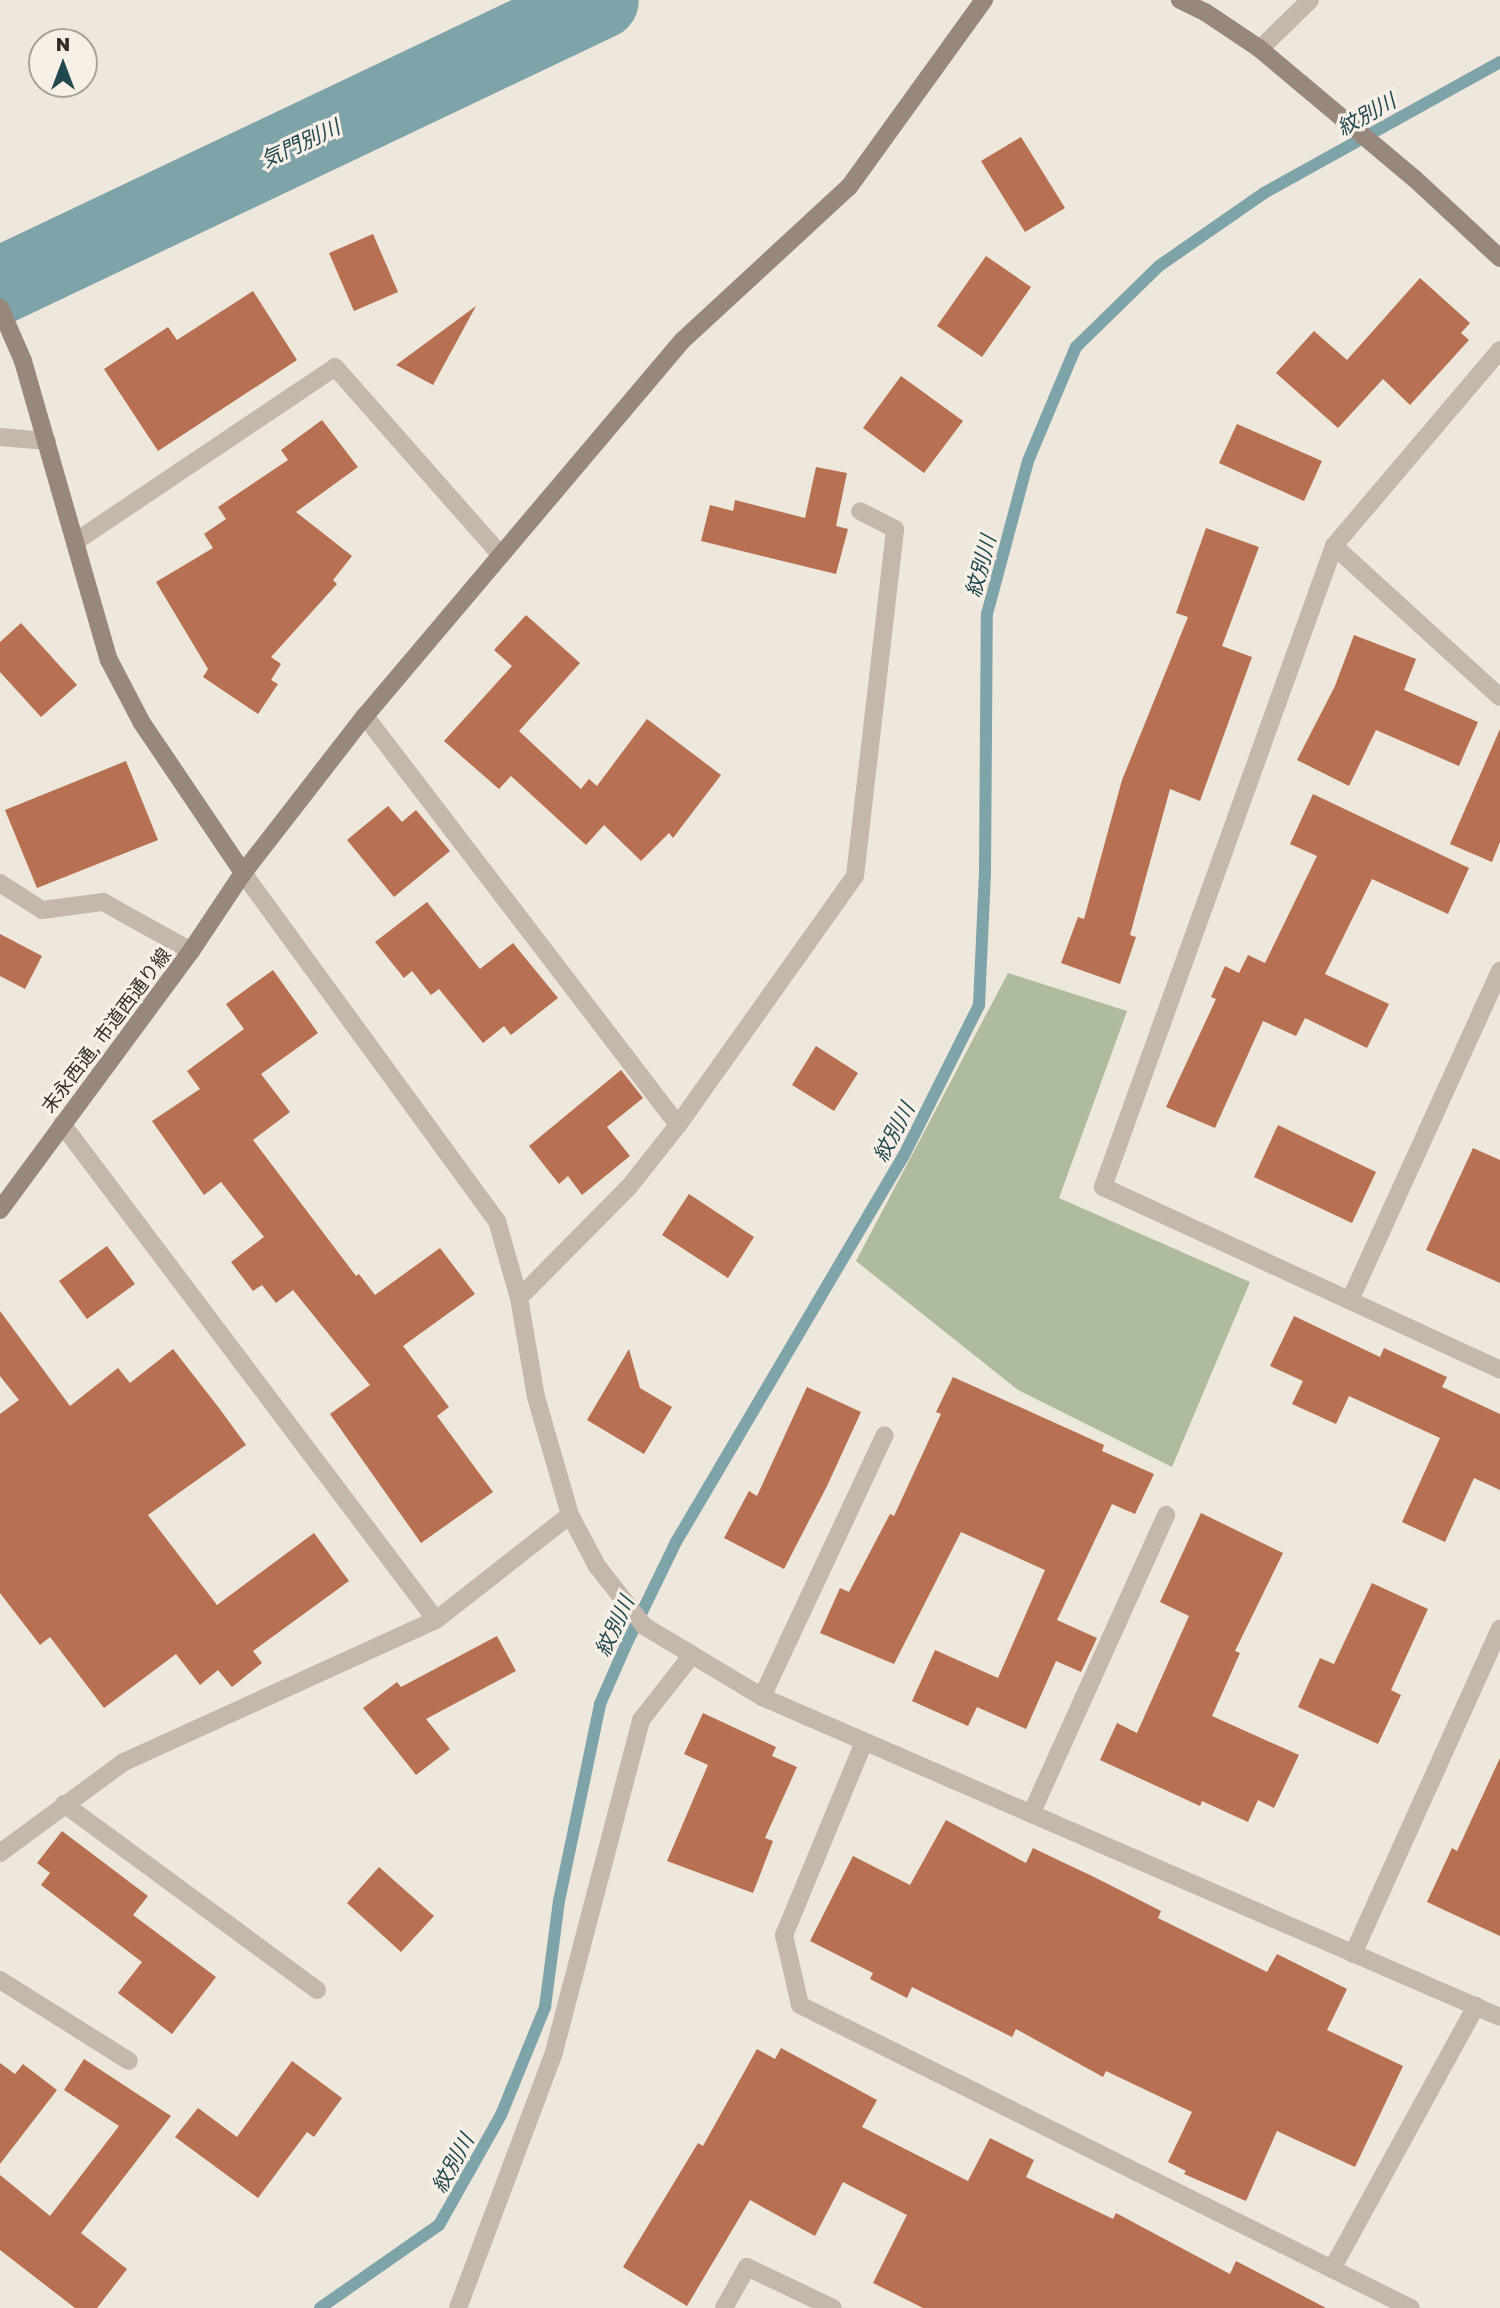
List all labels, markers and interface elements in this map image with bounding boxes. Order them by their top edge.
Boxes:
north arrow [28,28,98,98]
text: N [56,32,70,55]
water label: 紋別川 [1332,88,1400,140]
water label: 気門別川 [257,114,343,172]
water label: 紋別川 [960,532,1000,600]
street label: 末永西通, 市道西通り線 [37,943,175,1117]
water label: 紋別川 [867,1098,919,1166]
water label: 紋別川 [589,1592,639,1660]
water label: 紋別川 [426,2129,478,2197]

